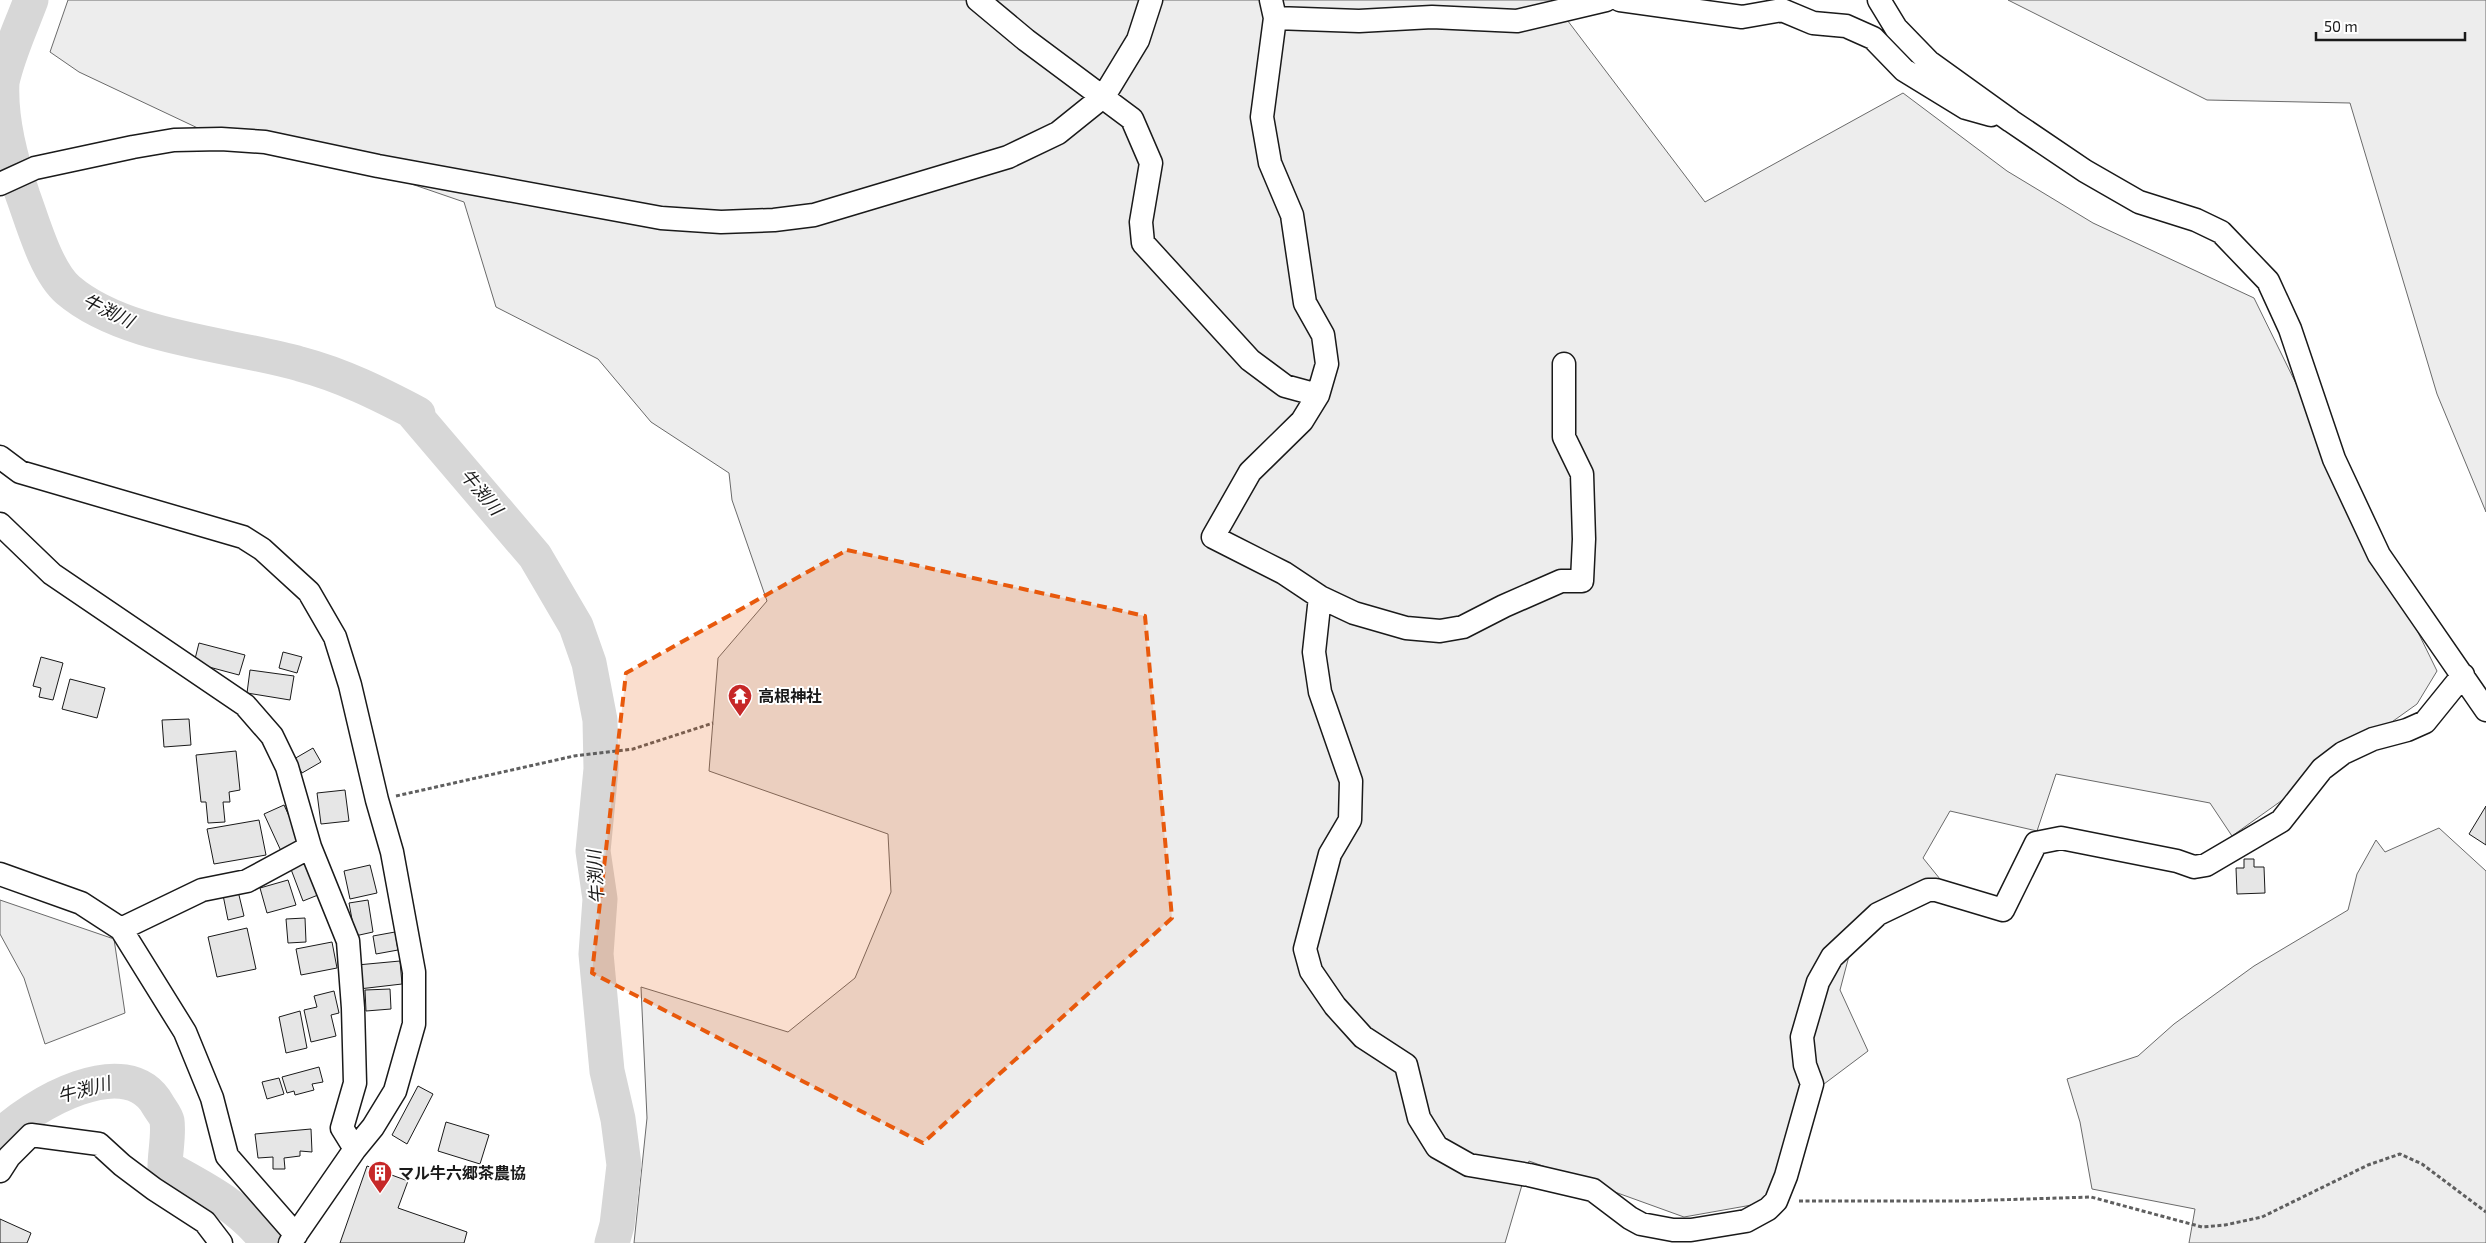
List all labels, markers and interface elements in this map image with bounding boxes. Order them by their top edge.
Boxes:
scale bar [2316,10,2465,42]
text: 50 m [2324,17,2358,35]
water label: 牛渕川 [79,288,139,333]
water label: 牛渕川 [456,464,509,521]
temple icon: 高根神社 [727,683,753,717]
place label: 高根神社 [758,686,822,705]
water label: 牛渕川 [582,847,608,905]
water label: 牛渕川 [55,1071,115,1107]
building icon: マル牛六郷茶農協 [367,1160,393,1194]
place label: マル牛六郷茶農協 [398,1163,526,1182]

